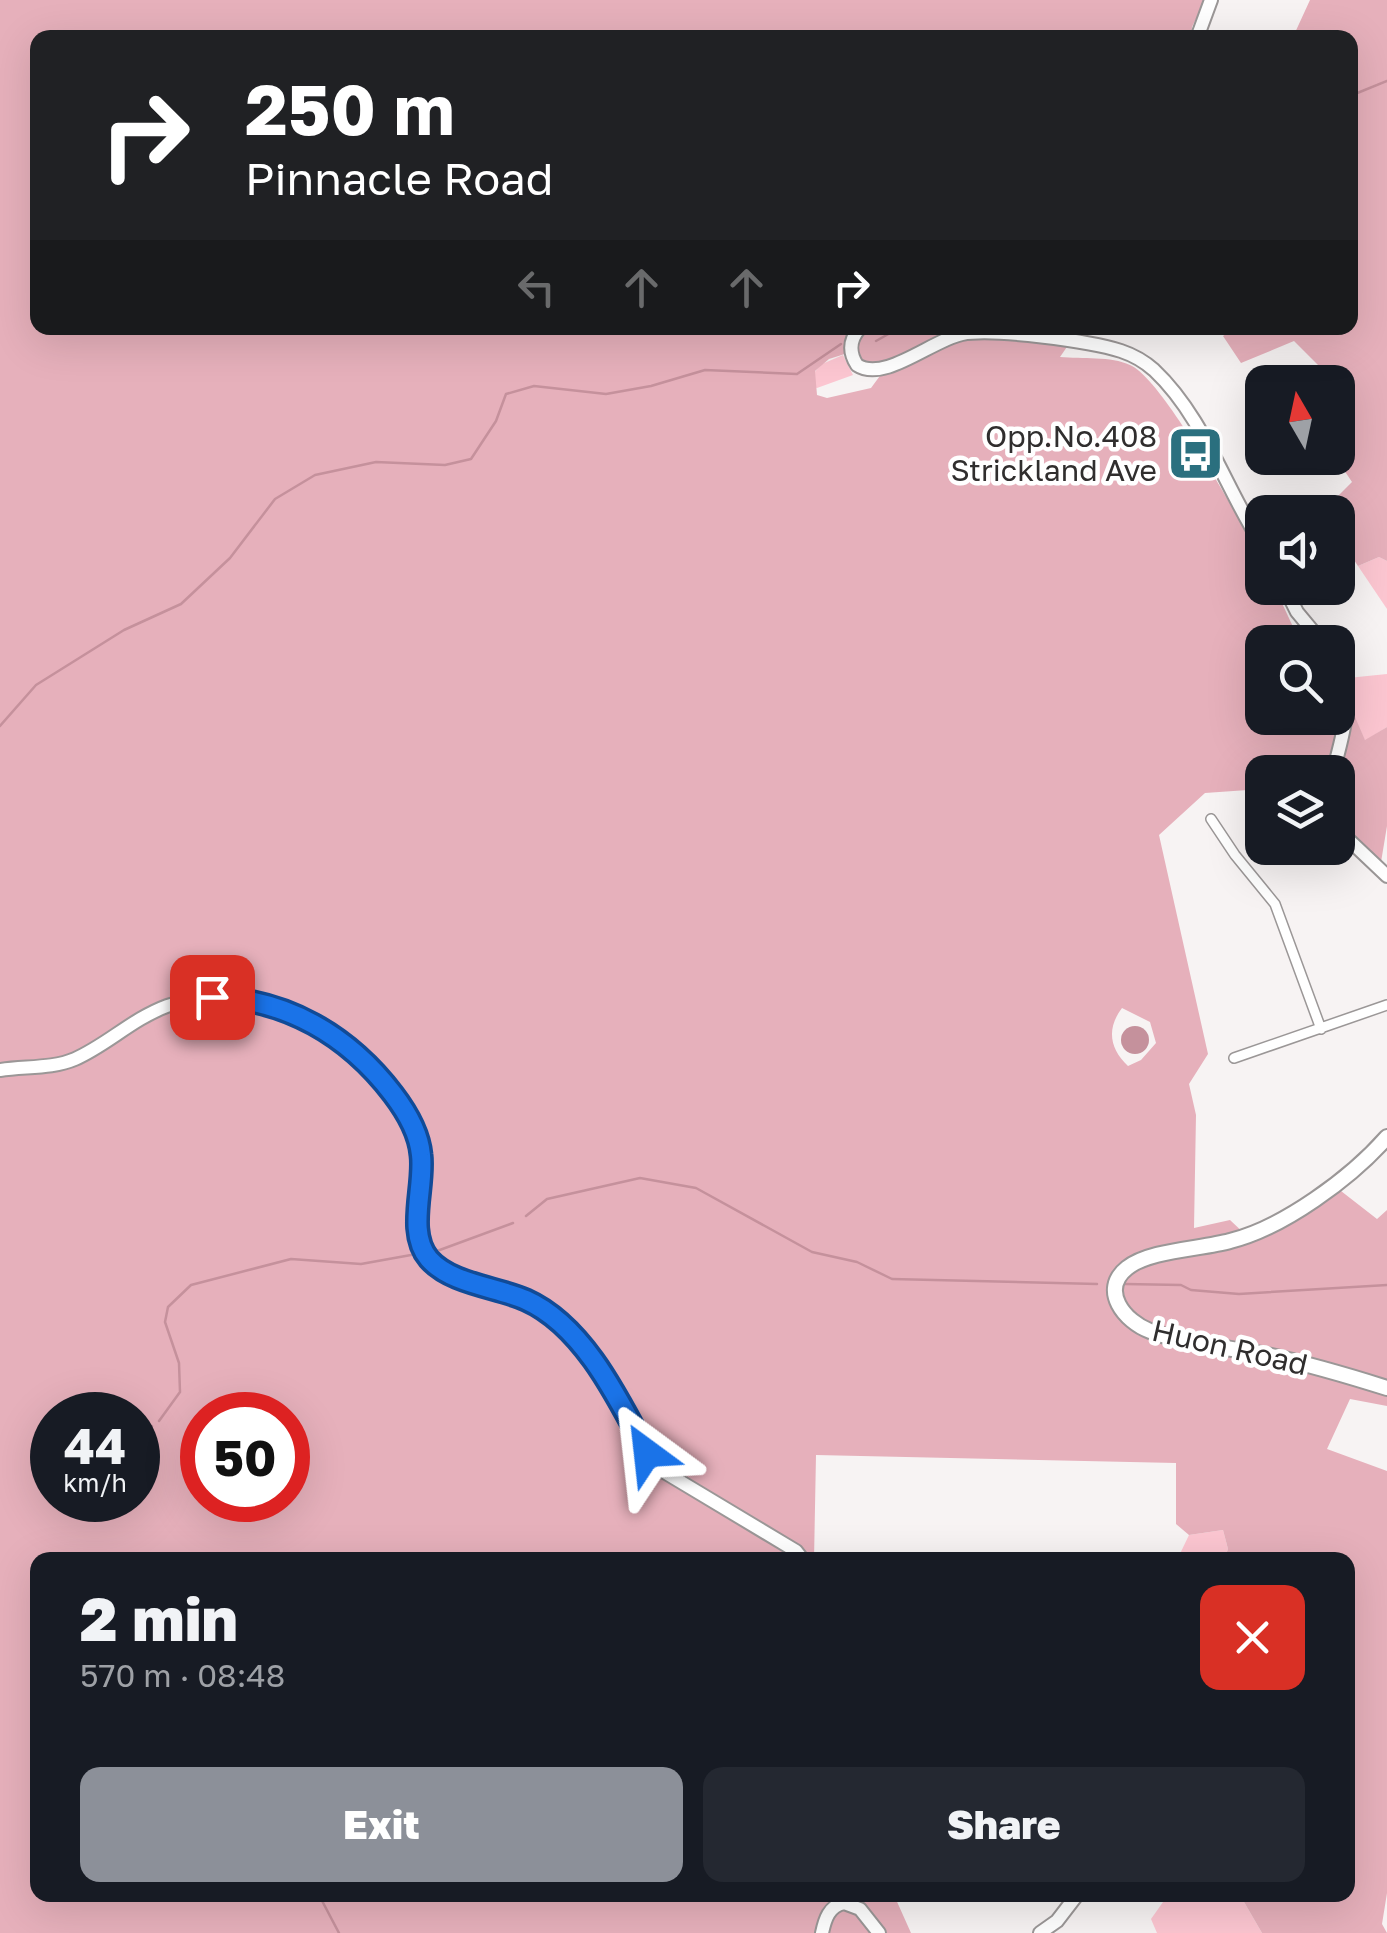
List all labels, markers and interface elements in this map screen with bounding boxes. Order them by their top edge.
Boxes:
text: 250 m [245,66,455,150]
icon: right [80,70,210,200]
text: Pinnacle Road [245,151,553,205]
icon: left [509,260,564,315]
icon: ahead [614,260,669,315]
icon: ahead [719,260,774,315]
icon: right [824,260,879,315]
north arrow [1245,365,1355,475]
map controls [1245,365,1355,865]
place label: Opp.No.408 Strickland Ave [951,418,1157,488]
bus stop icon: Opp.No.408 Strickland Ave [1166,423,1226,483]
button: sound [1245,495,1355,605]
button: search [1245,625,1355,735]
button: layers [1245,755,1355,865]
pin [170,955,255,1040]
icon: arrive [185,970,240,1025]
street label: Huon Road [1149,1312,1311,1382]
speed limit sign: 50 [180,1392,310,1522]
position arrow [595,1401,699,1505]
text: 44 [64,1415,126,1475]
text: km/h [63,1467,127,1498]
text: 2 min [80,1582,238,1654]
button: close [1200,1585,1305,1690]
text: 570 m · 08:48 [80,1656,285,1694]
button: Exit [80,1767,683,1882]
button: Share [703,1767,1305,1882]

